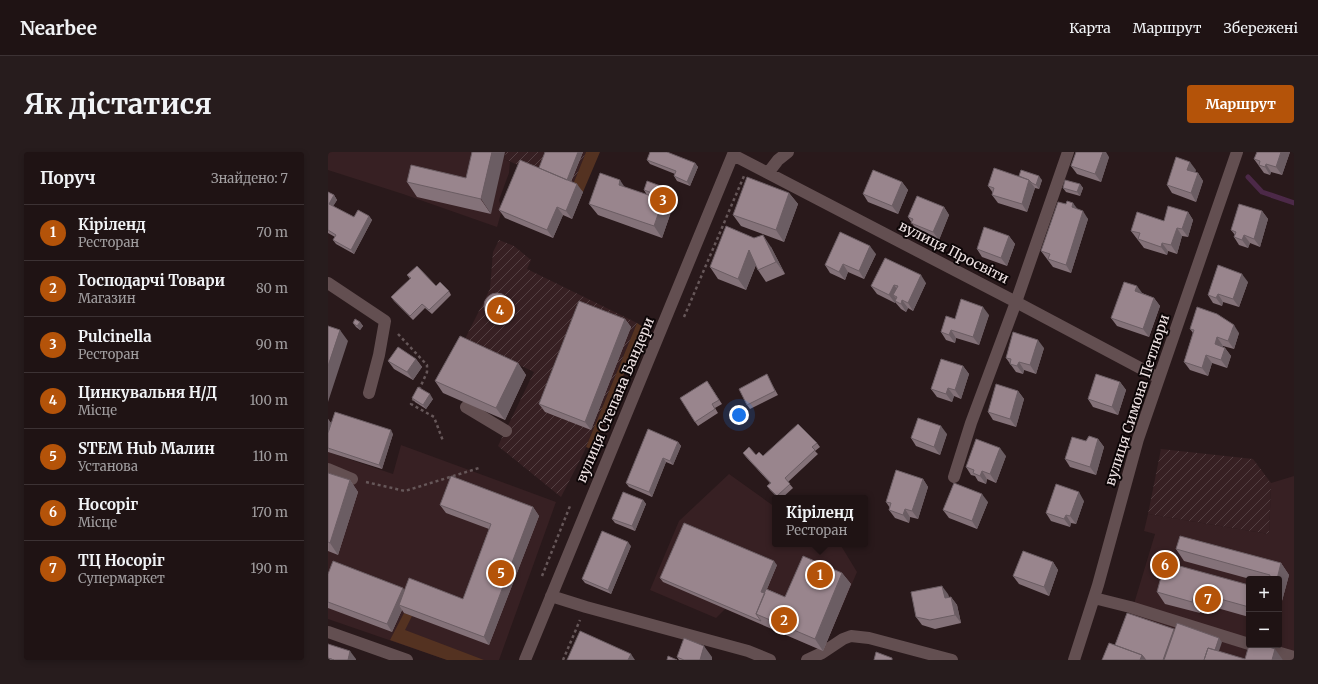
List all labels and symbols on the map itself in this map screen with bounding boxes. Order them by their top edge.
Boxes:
pin: 3 [650,185,676,215]
street label: вулиця Просвіти [896,217,1012,288]
pin: 4 [487,295,513,325]
street label: вулиця Симона Петлюри [1101,312,1173,488]
street label: вулиця Степана Бандери [572,314,658,485]
your location [729,405,749,425]
pin: 6 [1152,550,1178,580]
pin: 5 [488,558,514,588]
pin: 1 [807,560,833,590]
pin: 7 [1195,584,1221,614]
pin: 2 [771,605,797,635]

